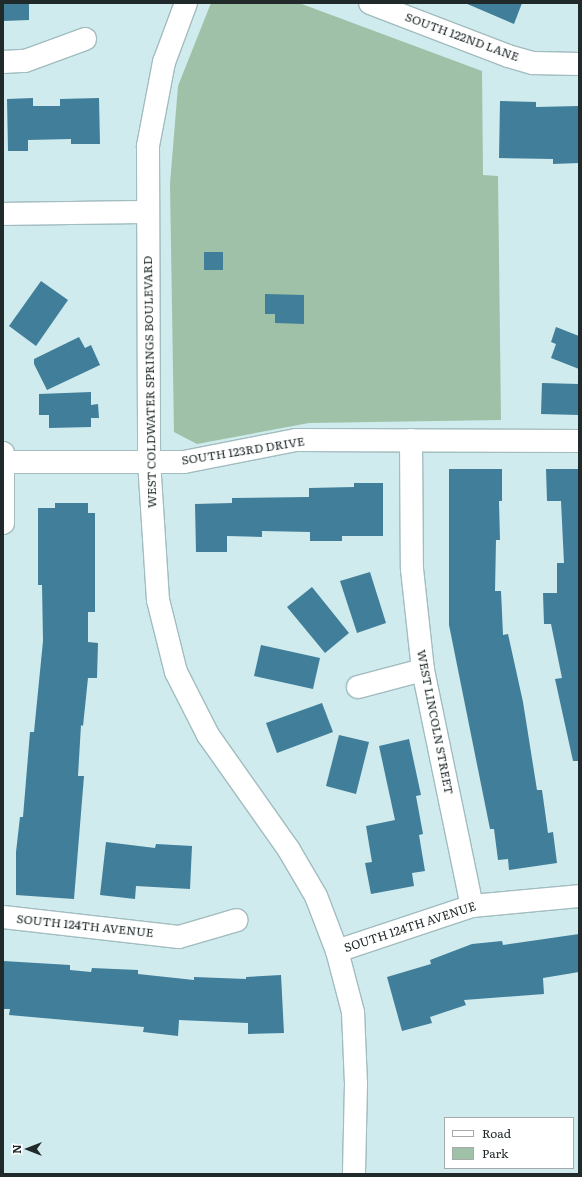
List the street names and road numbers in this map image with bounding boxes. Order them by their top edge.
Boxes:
street label: SOUTH 122ND LANE [403,10,521,64]
street label: WEST COLDWATER SPRINGS BOULEVARD [141,256,159,508]
street label: SOUTH 123RD DRIVE [180,434,306,468]
street label: WEST LINCOLN STREET [414,648,456,796]
street label: SOUTH 124TH AVENUE [342,899,478,955]
street label: SOUTH 124TH AVENUE [16,912,154,940]

